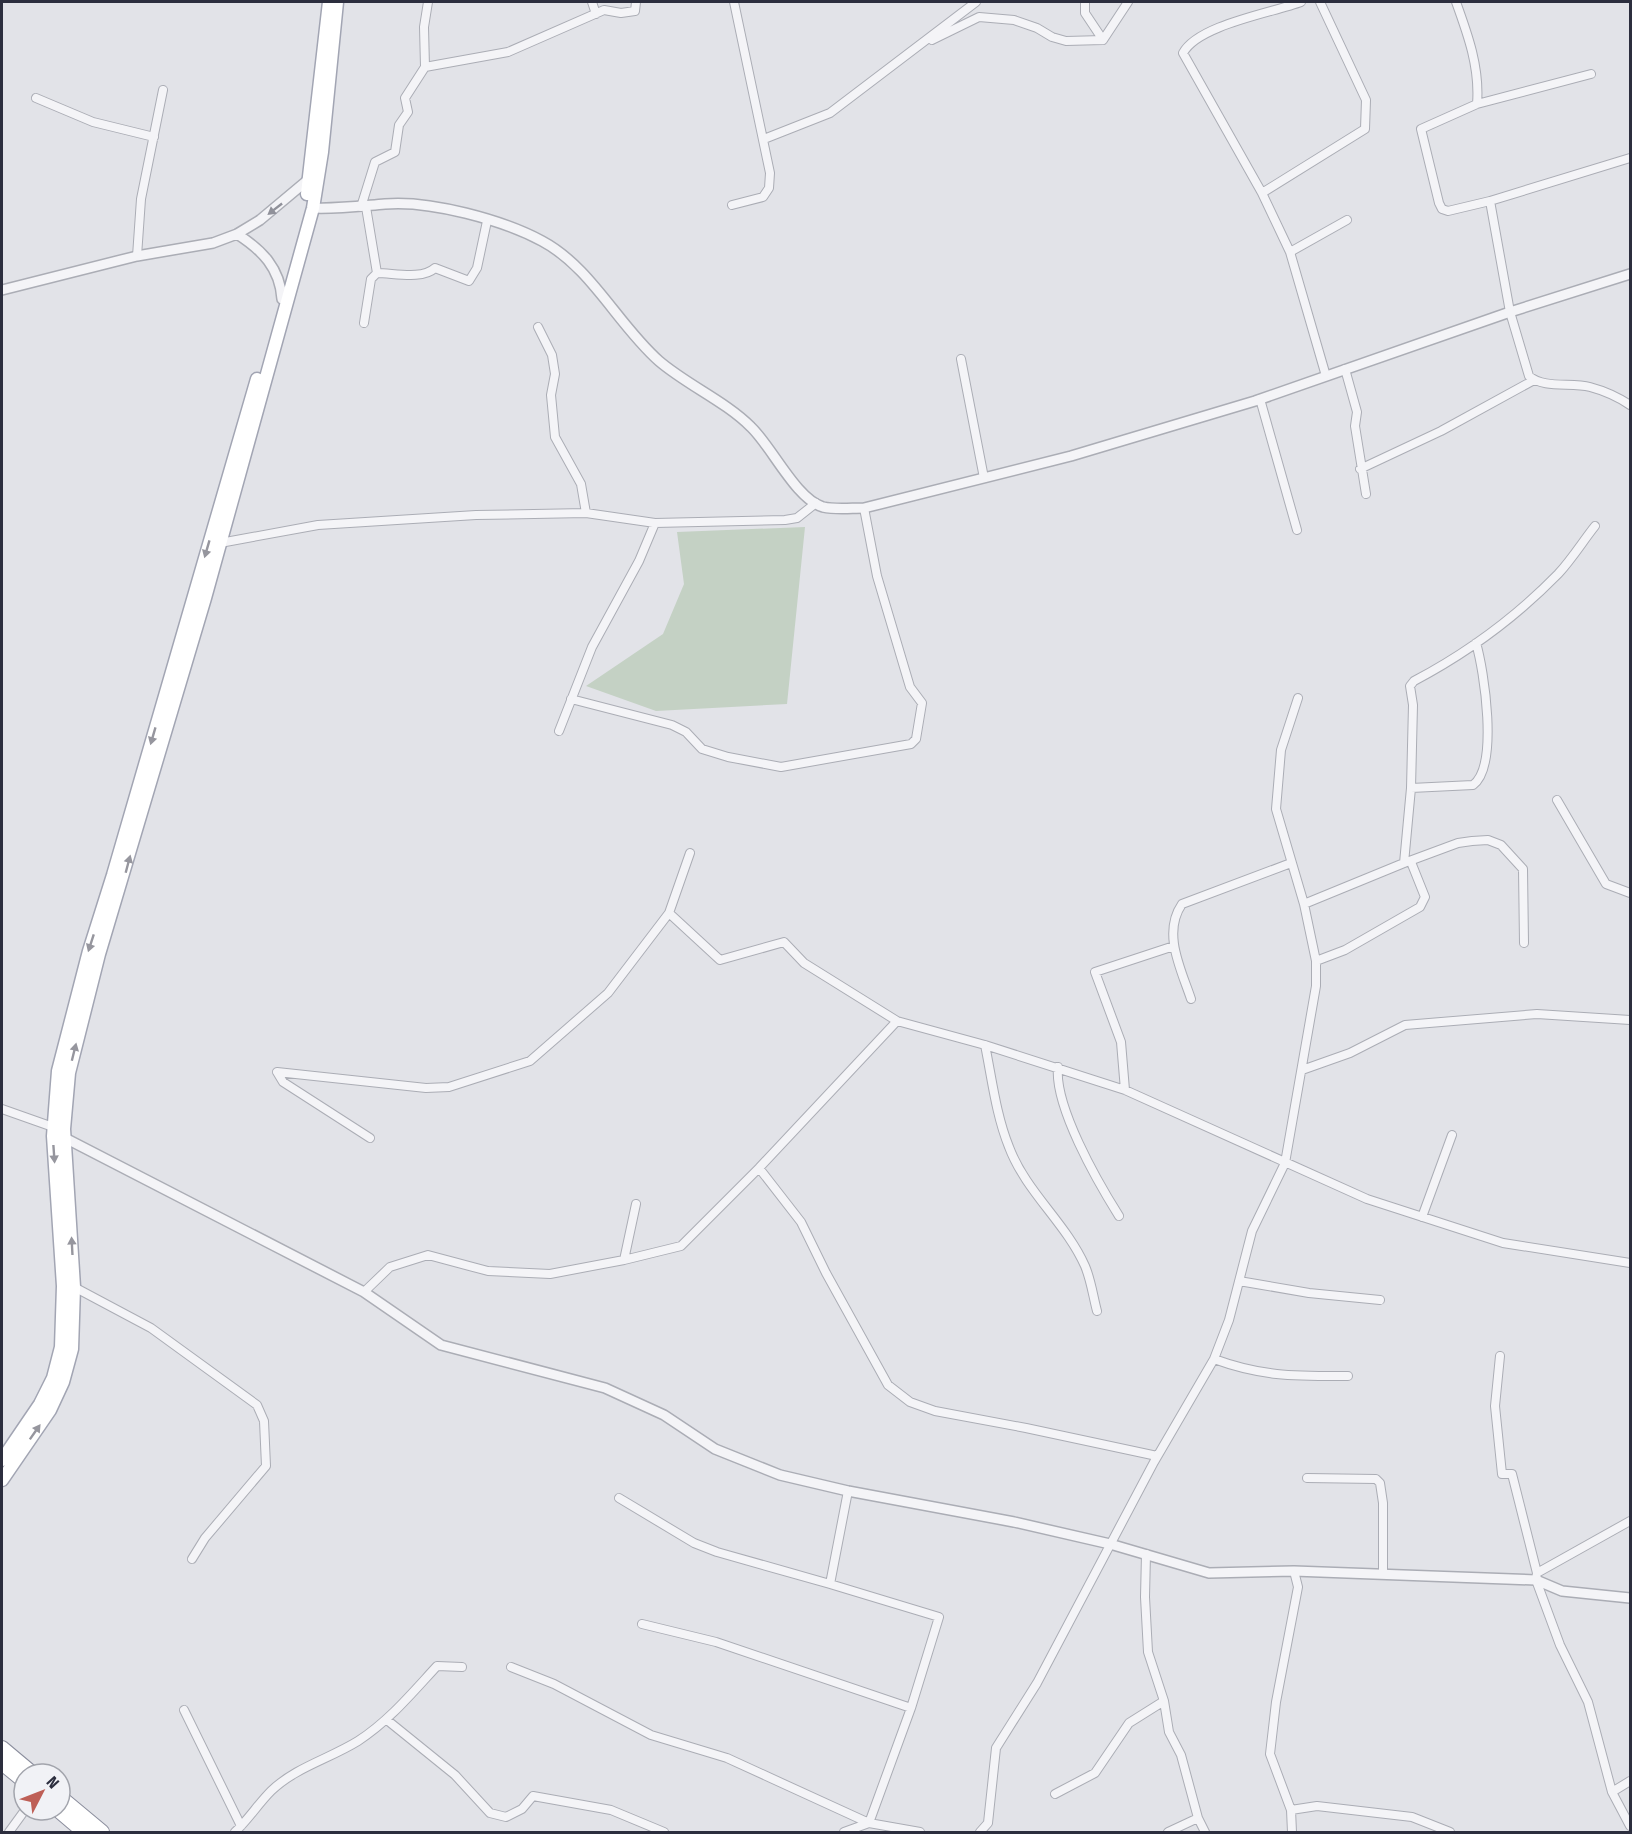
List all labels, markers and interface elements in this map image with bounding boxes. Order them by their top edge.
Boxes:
one-way arrow [268,203,284,215]
one-way arrow [202,540,211,558]
one-way arrow [147,727,157,745]
one-way arrow [124,855,133,873]
one-way arrow [86,934,95,952]
one-way arrow [70,1043,80,1061]
one-way arrow [49,1145,59,1164]
one-way arrow [67,1236,76,1255]
one-way arrow [29,1424,40,1440]
north arrow [12,1762,72,1822]
text: N [43,1772,63,1792]

